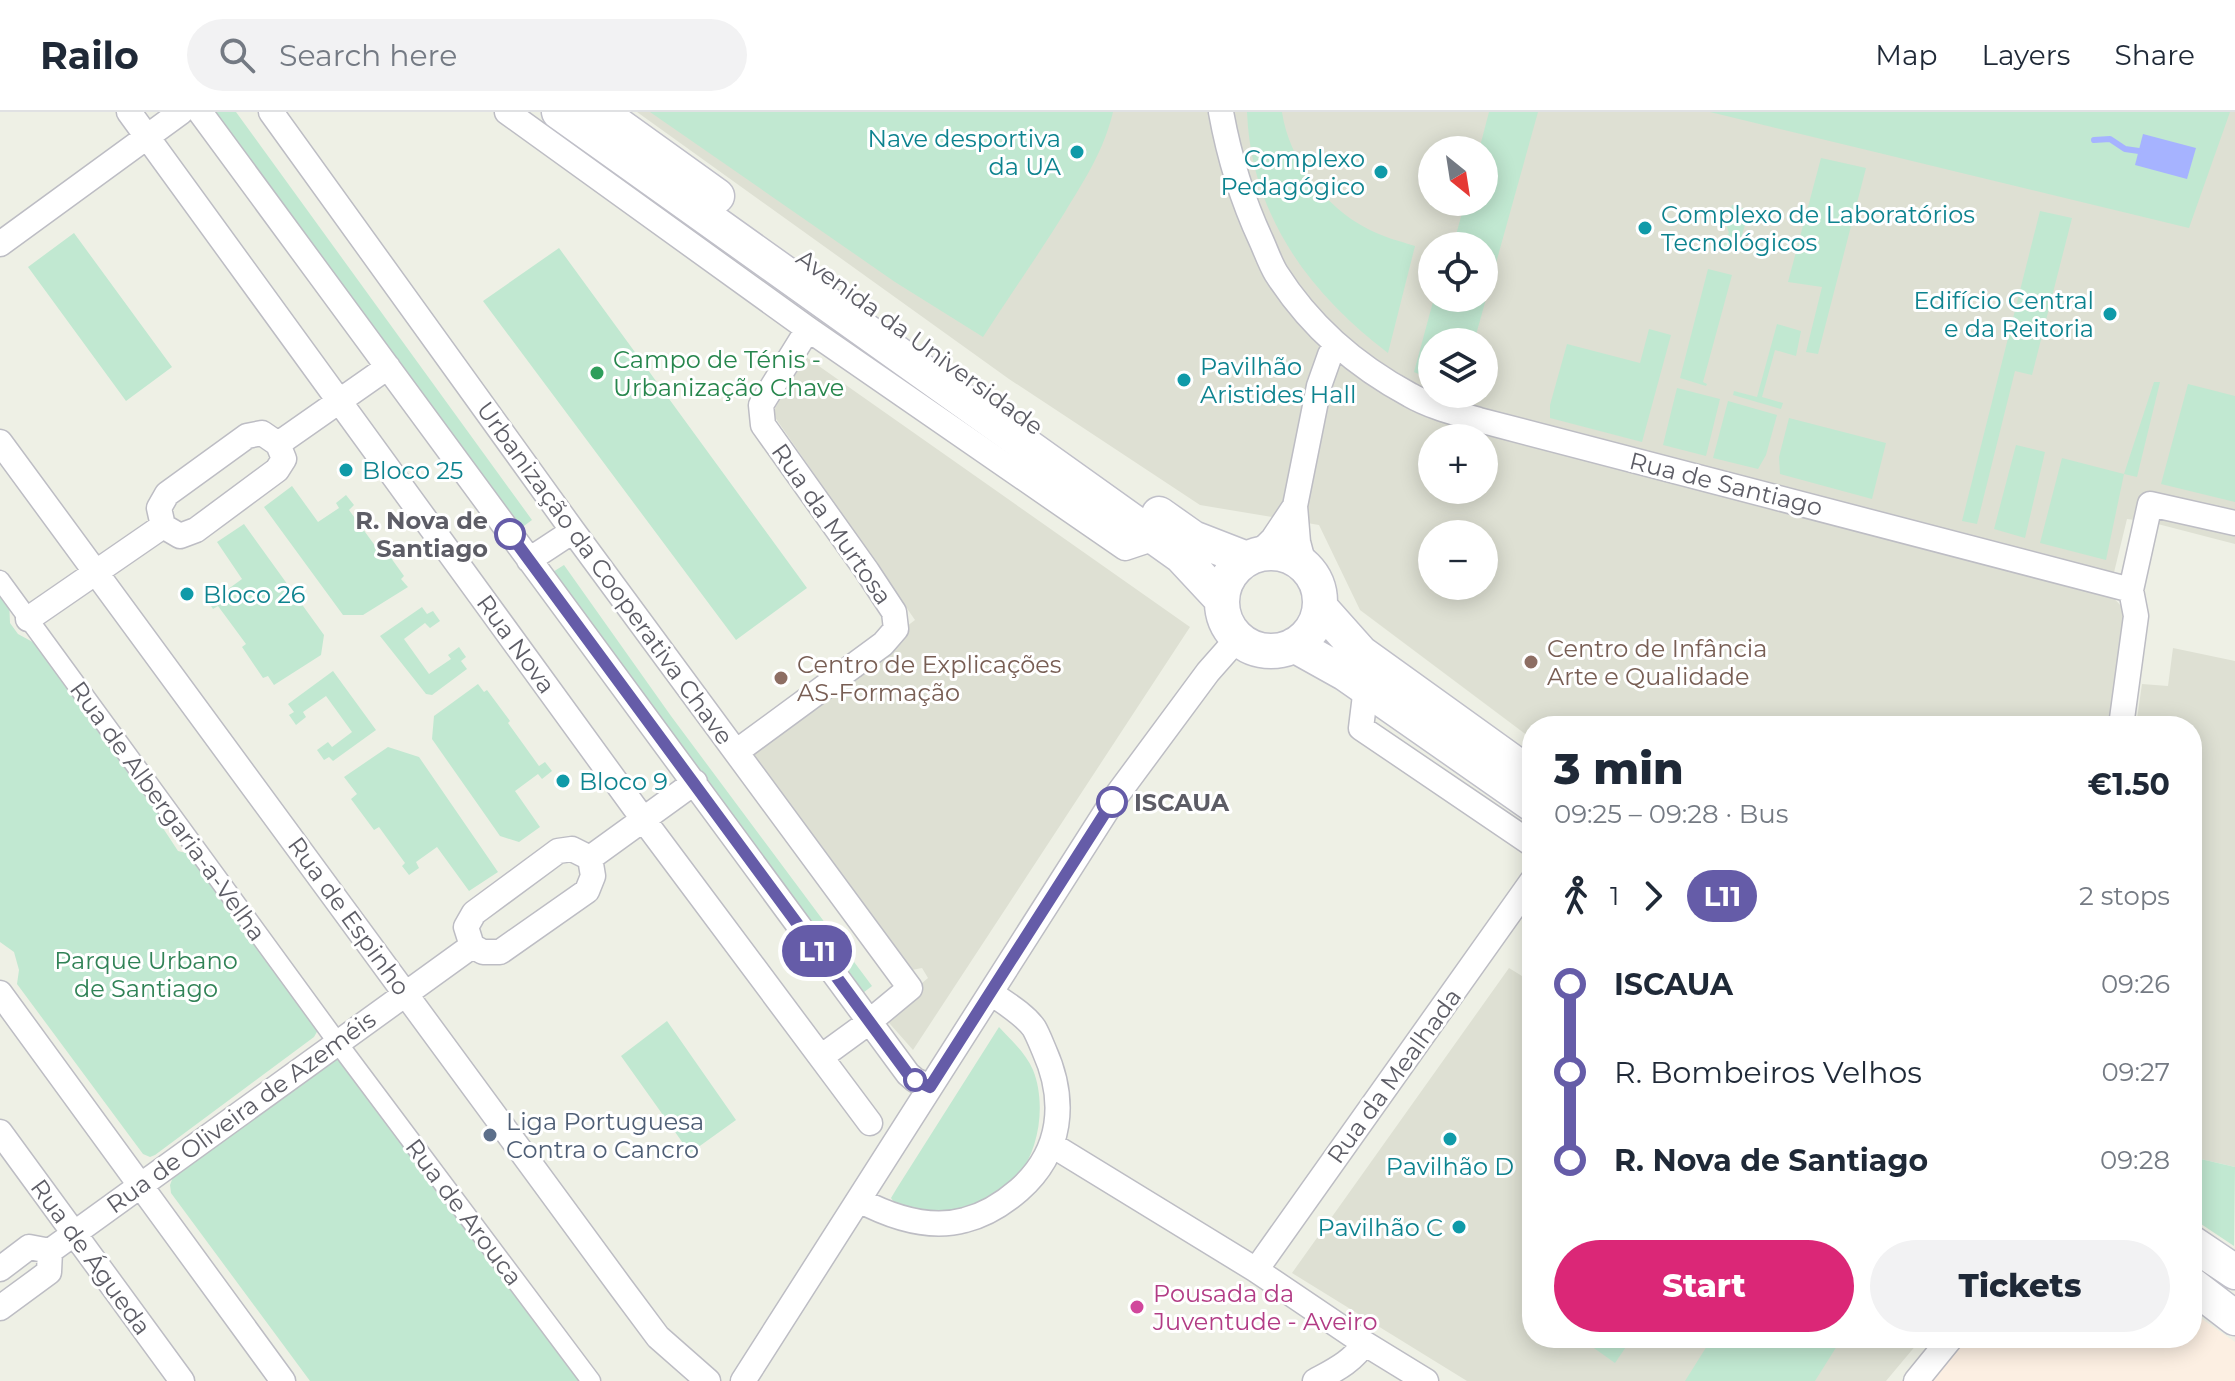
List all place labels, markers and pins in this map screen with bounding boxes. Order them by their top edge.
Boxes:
place label: Nave desportiva da UA [867,124,1062,181]
marker: Nave desportiva da UA [1068,143,1086,161]
place label: Complexo Pedagógico [1220,144,1365,201]
marker: Complexo Pedagógico [1372,163,1390,181]
place label: Complexo de Laboratórios Tecnológicos [1661,200,1975,257]
marker: Complexo de Laboratórios Tecnológicos [1636,219,1654,237]
place label: Edifício Central e da Reitoria [1913,286,2094,343]
marker: Edifício Central e da Reitoria [2101,305,2119,323]
place label: Campo de Ténis - Urbanização Chave [613,345,844,402]
place label: Pavilhão Aristides Hall [1200,352,1356,409]
marker: Campo de Ténis - Urbanização Chave [588,364,606,382]
marker: Pavilhão Aristides Hall [1175,371,1193,389]
place label: Bloco 25 [362,456,463,485]
marker: Bloco 25 [337,461,355,479]
place label: R. Nova de Santiago [355,506,488,563]
marker: R. Nova de Santiago [495,519,525,549]
place label: Bloco 26 [203,580,305,609]
marker: Bloco 26 [178,585,196,603]
place label: Centro de Infância Arte e Qualidade [1547,634,1767,691]
place label: Centro de Explicações AS-Formação [797,650,1062,707]
marker: Centro de Infância Arte e Qualidade [1522,653,1540,671]
marker: Centro de Explicações AS-Formação [772,669,790,687]
place label: Bloco 9 [579,767,668,796]
marker: Bloco 9 [554,772,572,790]
marker: ISCAUA [1097,787,1127,817]
place label: ISCAUA [1134,788,1230,817]
unlabelled marker [904,1069,926,1091]
place label: Liga Portuguesa Contra o Cancro [506,1107,704,1164]
marker: Liga Portuguesa Contra o Cancro [481,1126,499,1144]
marker: Pavilhão D [1441,1130,1459,1148]
place label: Pavilhão D [1386,1152,1514,1181]
place label: Pavilhão C [1318,1213,1443,1242]
marker: Pavilhão C [1450,1218,1468,1236]
place label: Pousada da Juventude - Aveiro [1152,1279,1377,1336]
marker: Pousada da Juventude - Aveiro [1128,1298,1146,1316]

